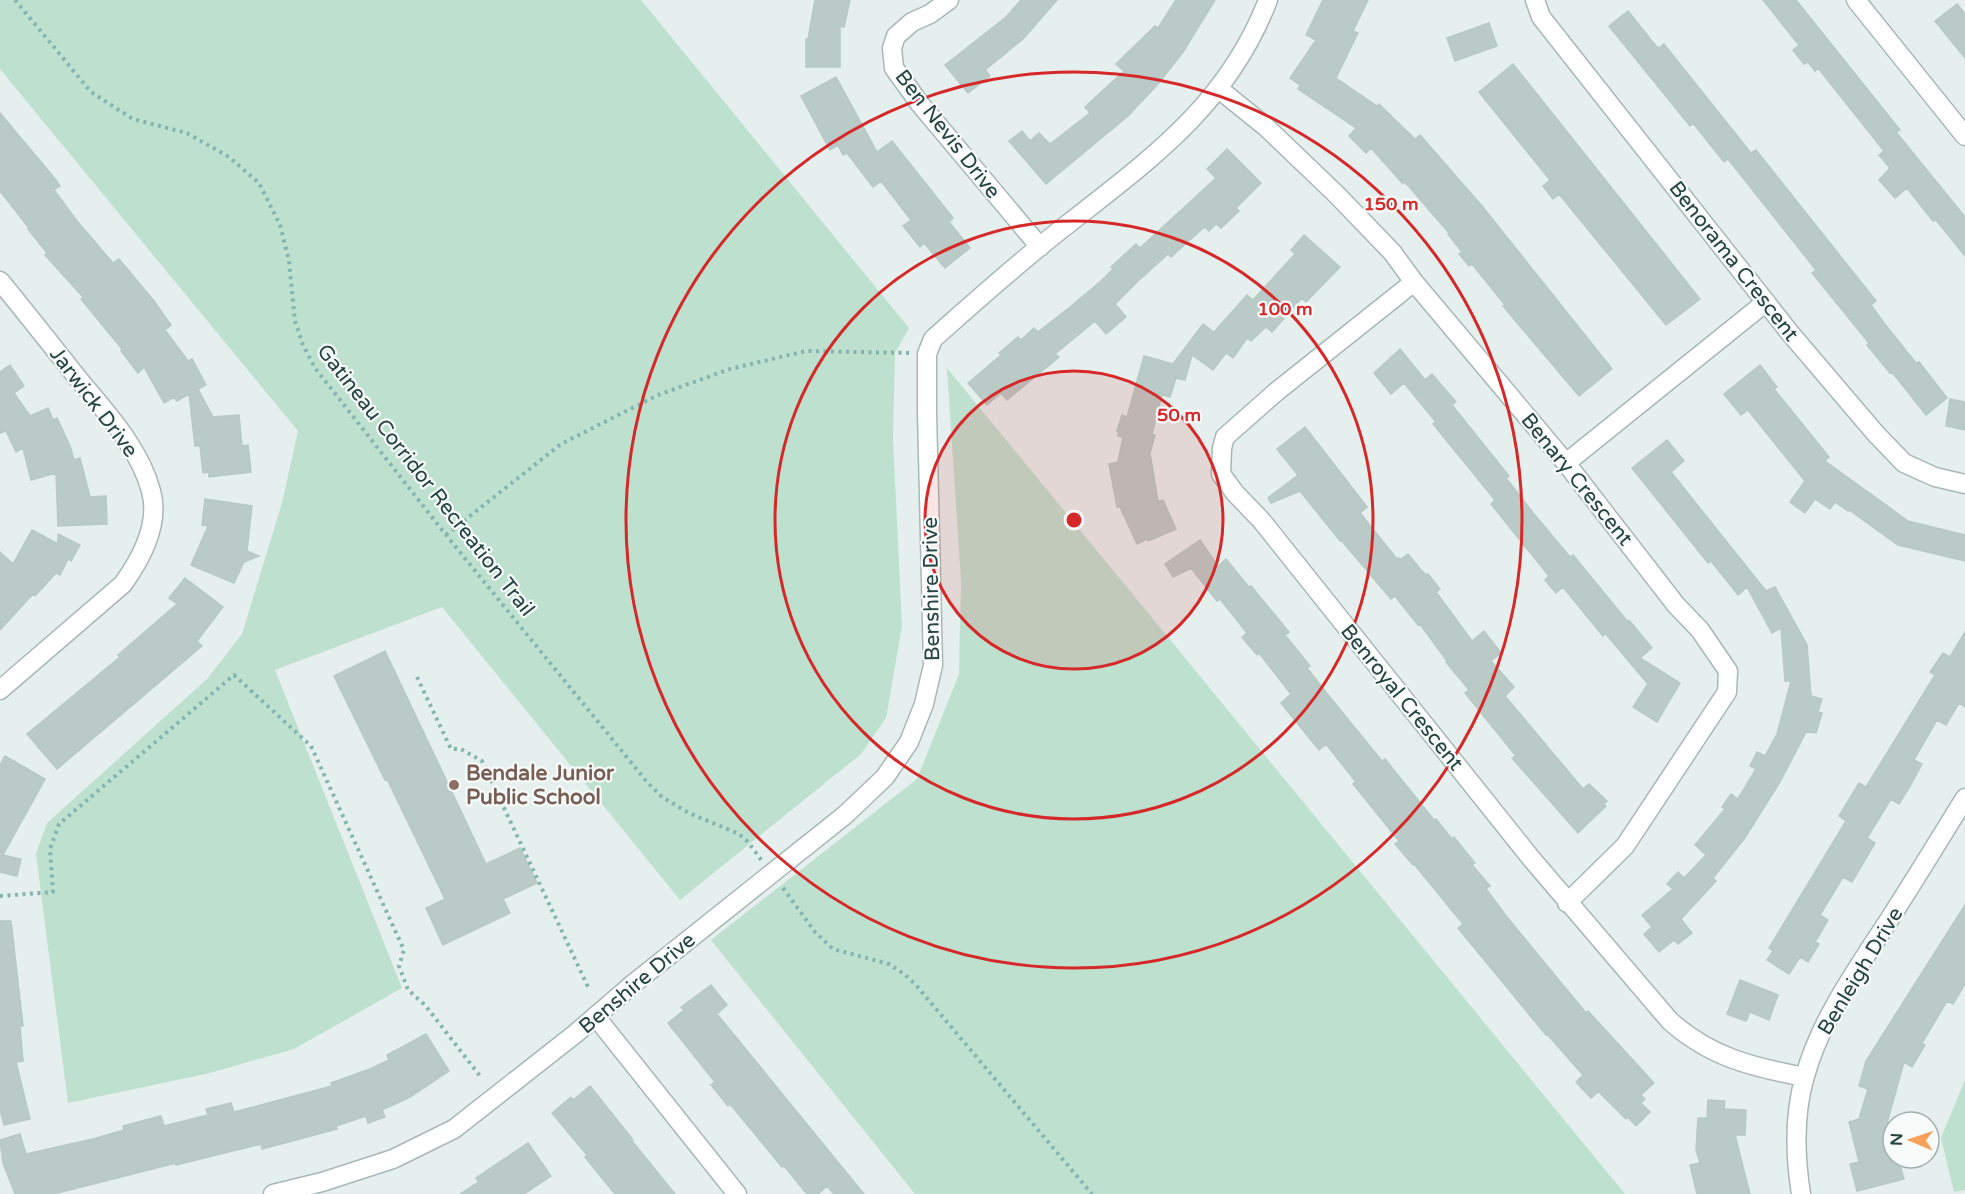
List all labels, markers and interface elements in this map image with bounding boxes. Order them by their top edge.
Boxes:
street label: Ben Nevis Drive [890,65,1006,204]
street label: Benorama Crescent [1663,176,1804,346]
text: 150 m [1363,193,1419,215]
text: 100 m [1257,298,1313,320]
street label: Gatineau Corridor Recreation Trail [312,339,540,621]
street label: Jarwick Drive [44,342,143,462]
text: 50 m [1157,404,1201,426]
street label: Benary Crescent [1515,408,1638,551]
centre of rings [1064,510,1084,530]
street label: Benshire Drive [918,517,945,661]
street label: Benroyal Crescent [1335,619,1468,775]
place label: Bendale Junior Public School [466,761,615,810]
marker: Bendale Junior Public School [447,778,461,792]
street label: Benleigh Drive [1812,903,1908,1040]
street label: Benshire Drive [574,927,701,1039]
north arrow [1881,1110,1941,1170]
text: N [1887,1133,1907,1146]

